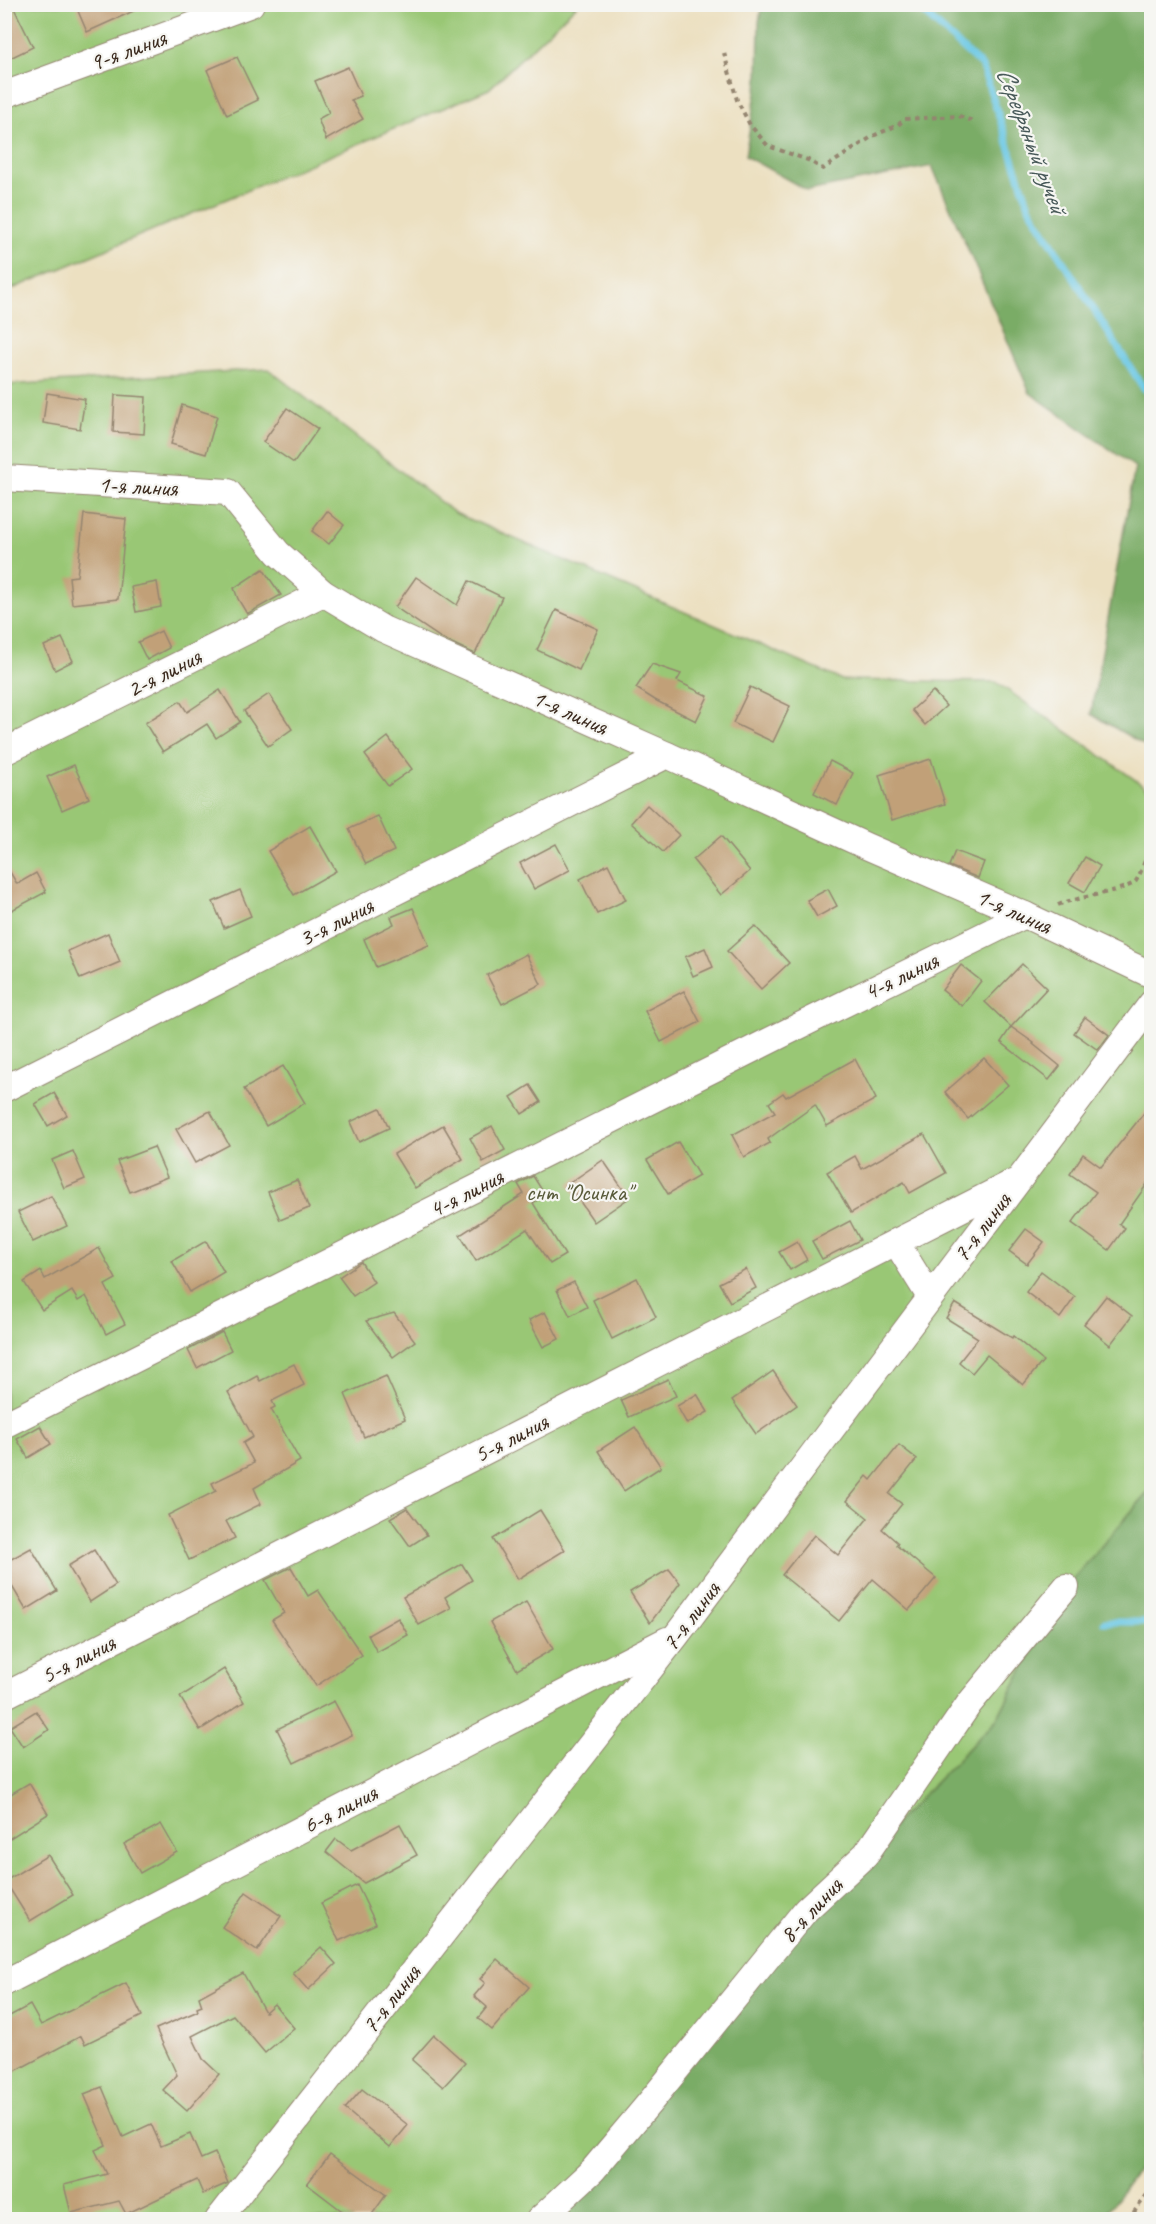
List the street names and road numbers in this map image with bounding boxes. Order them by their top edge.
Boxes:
street label: 9-я линия [86,22,172,78]
street label: 1-я линия [98,469,180,503]
street label: 2-я линия [122,641,207,704]
street label: 1-я линия [528,682,613,742]
street label: 1-я линия [972,881,1057,941]
street label: 3-я линия [294,890,379,953]
street label: 4-я линия [859,945,944,1007]
street label: 4-я линия [424,1161,509,1224]
street label: 7-я линия [946,1185,1019,1268]
street label: 5-я линия [469,1406,554,1469]
street label: 7-я линия [655,1574,728,1657]
street label: 5-я линия [36,1627,121,1690]
street label: 6-я линия [298,1777,383,1840]
street label: 8-я линия [773,1870,850,1949]
street label: 7-я линия [355,1958,428,2039]

